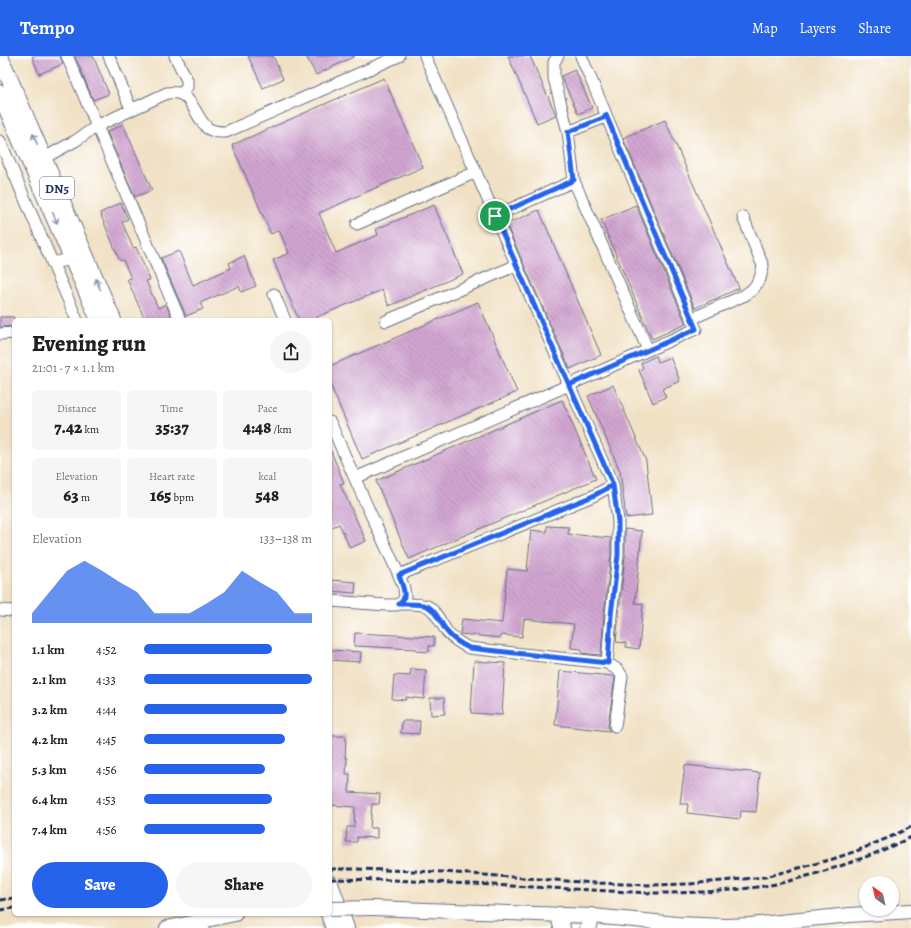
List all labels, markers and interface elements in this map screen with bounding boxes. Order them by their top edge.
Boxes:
text: Tempo [20,15,75,41]
text: Map [752,19,778,38]
text: Layers [800,19,836,38]
text: Share [858,19,891,38]
one-way arrow [31,133,39,145]
road number: DN5 [40,177,74,199]
pin [478,199,512,233]
icon: arrive [484,205,506,227]
one-way arrow [51,212,59,224]
one-way arrow [94,279,101,291]
text: Evening run [32,329,146,359]
button: share [270,331,312,373]
text: 21:01 · 7 × 1.1 km [32,359,115,376]
text: Distance [57,401,96,416]
text: Time [161,401,183,416]
text: Pace [257,401,278,416]
text: 7.42 [54,416,82,439]
text: 35:37 [155,416,189,439]
text: 4:48 [243,416,271,439]
text: km [82,422,99,437]
text: /km [271,422,292,437]
text: Elevation [56,469,98,484]
text: Heart rate [149,469,195,484]
text: kcal [259,469,276,484]
text: 63 [63,484,79,507]
text: 165 [150,484,171,507]
text: 548 [256,484,279,507]
text: m [79,490,90,505]
text: bpm [171,490,194,505]
text: Elevation [32,530,82,547]
text: 133–138 m [259,530,312,547]
text: 1.1 km [32,641,65,658]
text: 4:52 [96,641,117,658]
text: 2.1 km [32,671,66,688]
text: 4:33 [96,671,116,688]
text: 3.2 km [32,701,67,718]
text: 4:44 [96,701,117,718]
text: 4.2 km [32,731,68,748]
text: 4:45 [96,731,116,748]
text: 5.3 km [32,761,67,778]
text: 4:56 [96,761,117,778]
text: 6.4 km [32,791,68,808]
text: 4:53 [96,791,116,808]
text: 7.4 km [32,821,67,838]
text: 4:56 [96,821,117,838]
button: Save [32,862,168,908]
button: Share [176,862,312,908]
north arrow [859,876,899,916]
map controls [859,876,899,916]

